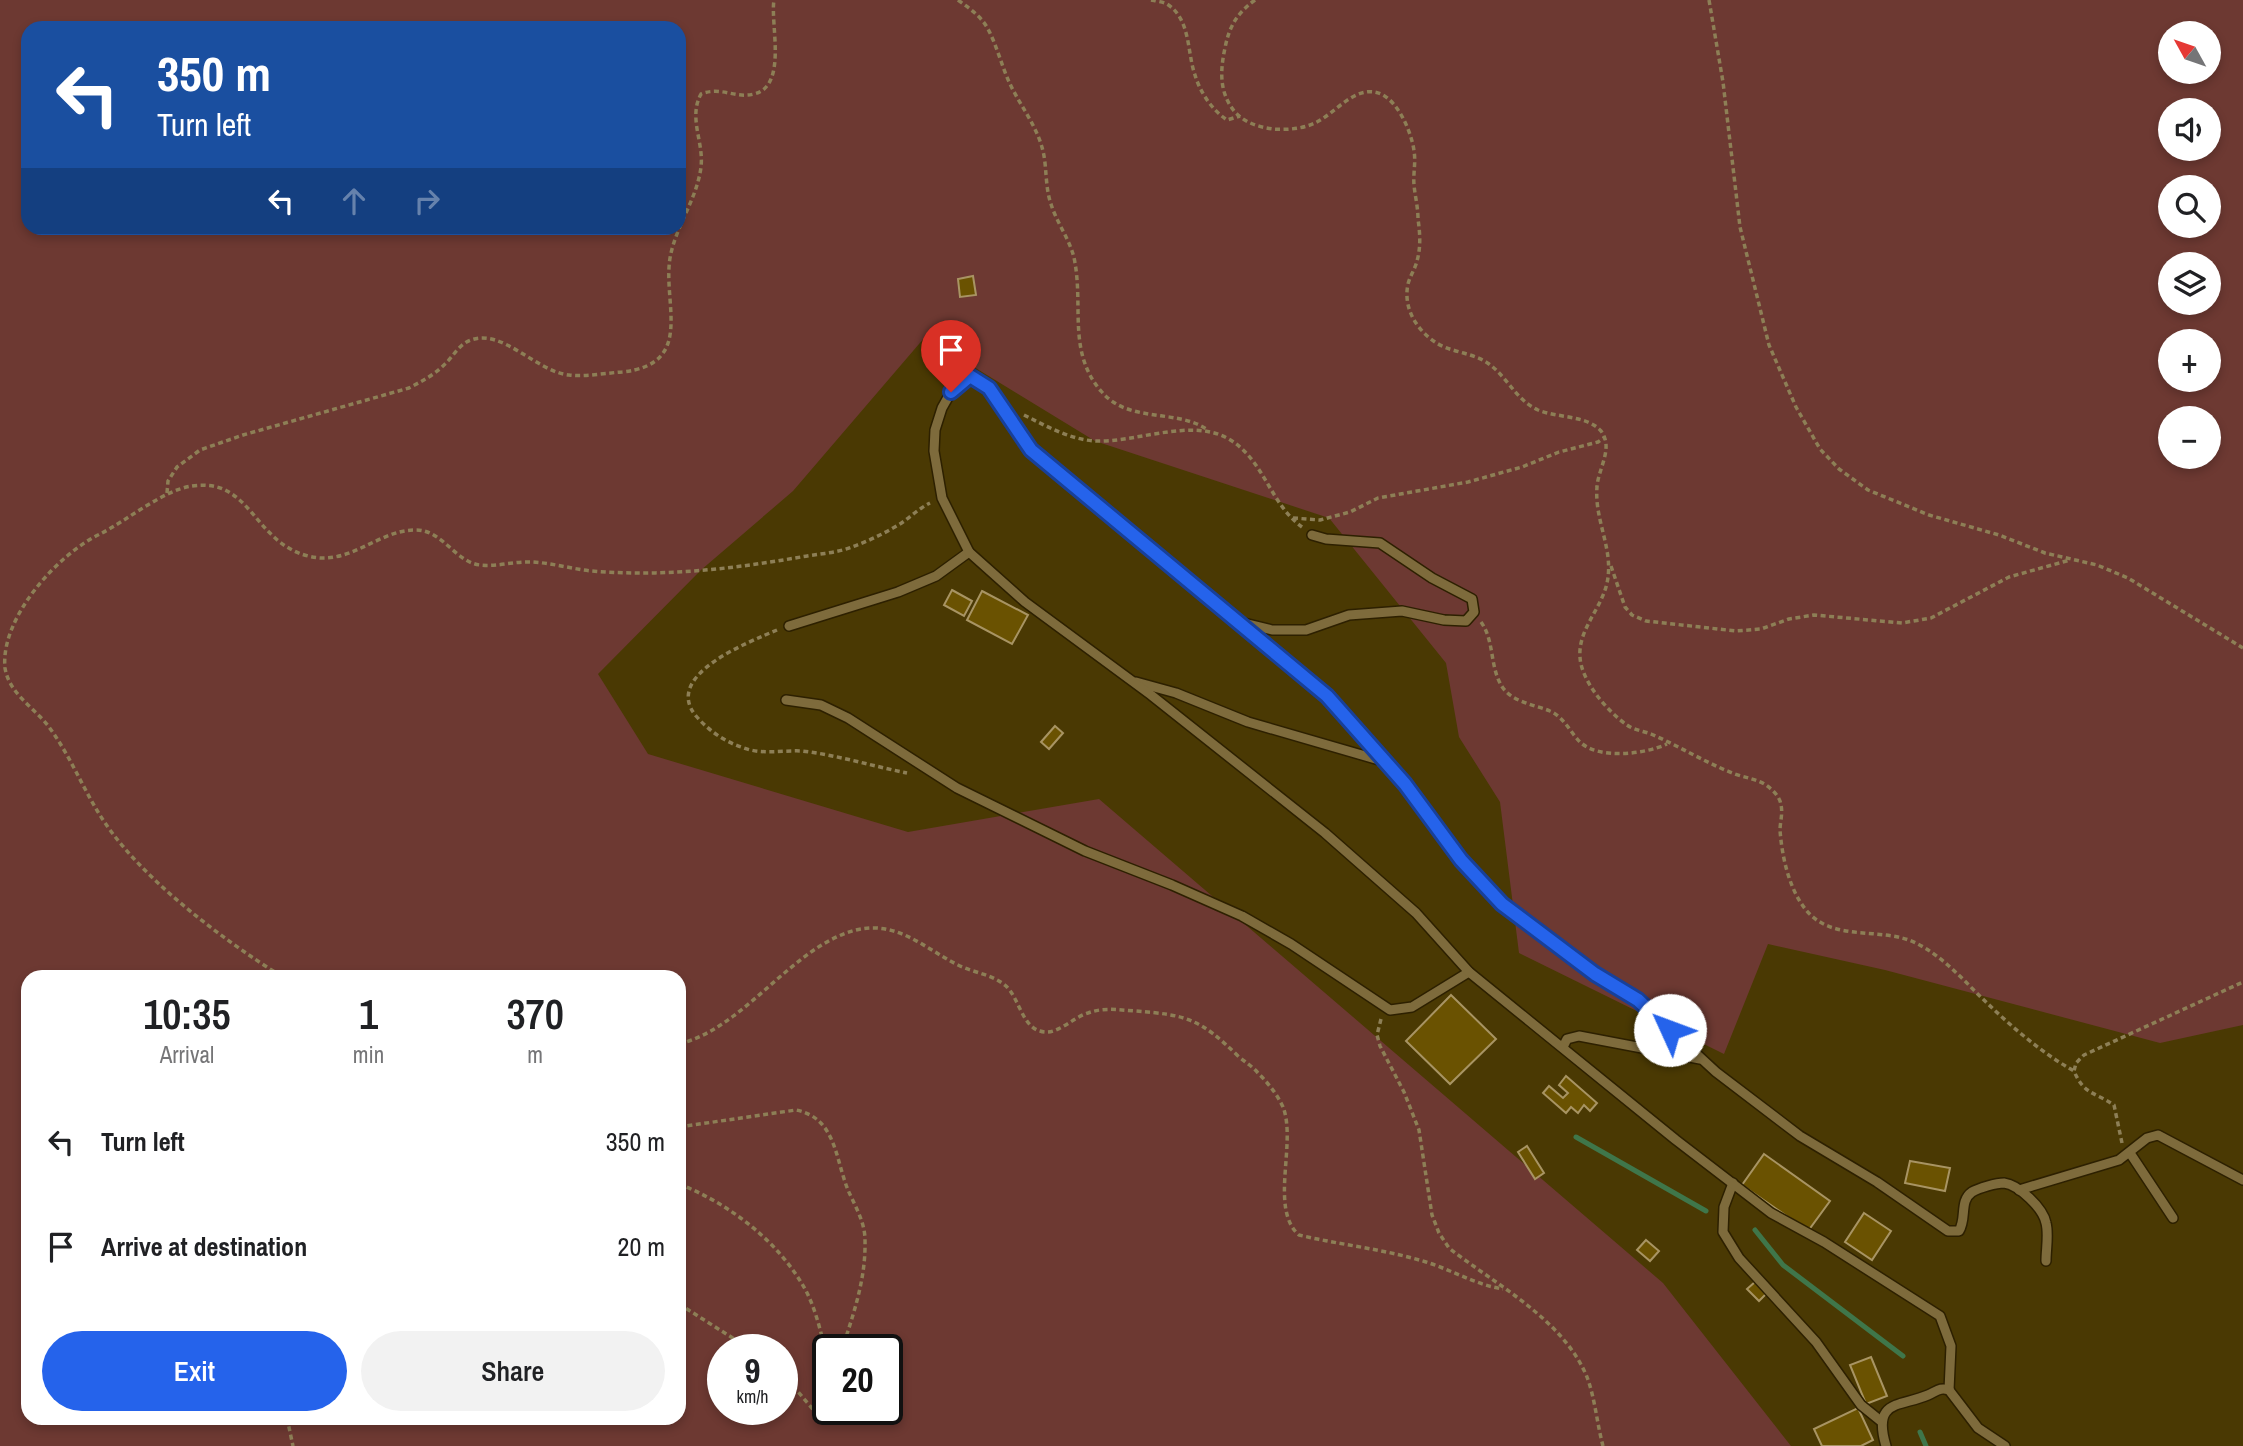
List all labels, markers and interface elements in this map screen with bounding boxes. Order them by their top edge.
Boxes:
north arrow [2158,21,2221,84]
map controls [2158,21,2221,469]
text: 350 m [157,40,271,106]
icon: left [42,49,133,140]
button: sound [2158,98,2221,161]
text: Turn left [157,103,251,146]
button: search [2158,175,2221,238]
icon: left [262,182,300,220]
icon: ahead [335,182,373,220]
icon: right [408,182,446,220]
button: layers [2158,252,2221,315]
pin [921,320,981,392]
button: + [2158,329,2221,392]
icon: arrive [932,331,970,369]
button: − [2158,406,2221,469]
text: 10:35 [143,986,231,1042]
text: 1 [359,986,378,1042]
text: 370 [506,986,564,1042]
position arrow [1633,993,1707,1067]
text: Arrival [160,1039,214,1070]
text: min [353,1039,384,1070]
text: m [527,1039,543,1070]
icon: left [42,1123,80,1161]
text: Turn left [101,1124,185,1159]
text: 350 m [606,1124,665,1159]
icon: arrive [42,1228,80,1266]
text: Arrive at destination [101,1229,307,1264]
text: 20 m [618,1229,665,1264]
button: Exit [42,1331,347,1411]
button: Share [361,1331,665,1411]
speed limit sign: 20 [812,1334,903,1425]
text: 9 [745,1347,760,1394]
text: km/h [737,1384,769,1409]

